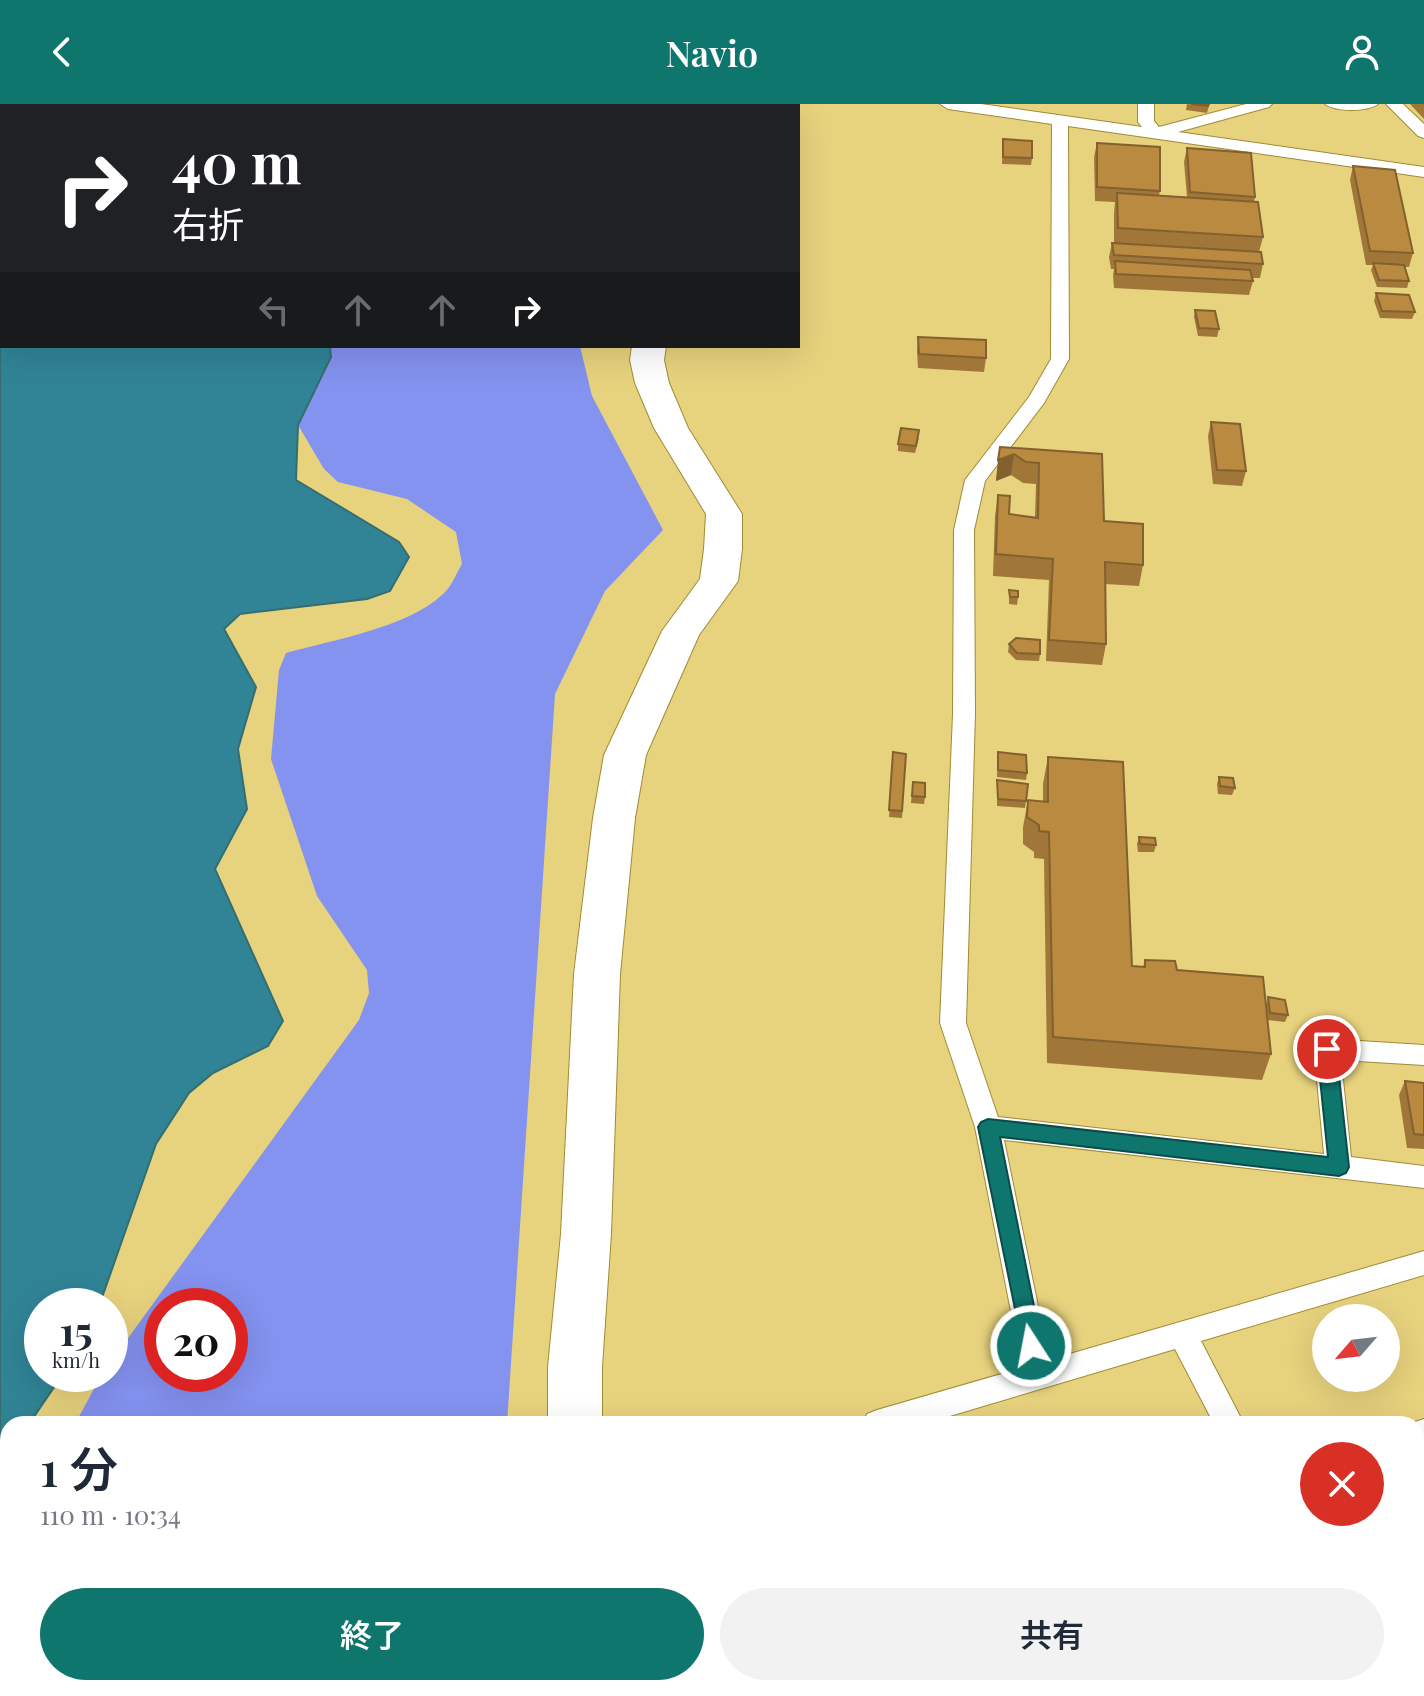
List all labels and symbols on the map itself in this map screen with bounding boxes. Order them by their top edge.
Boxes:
pin [1293,1015,1361,1083]
speed limit sign: 20 [144,1288,248,1392]
position arrow [989,1304,1073,1388]
north arrow [1312,1304,1400,1392]

